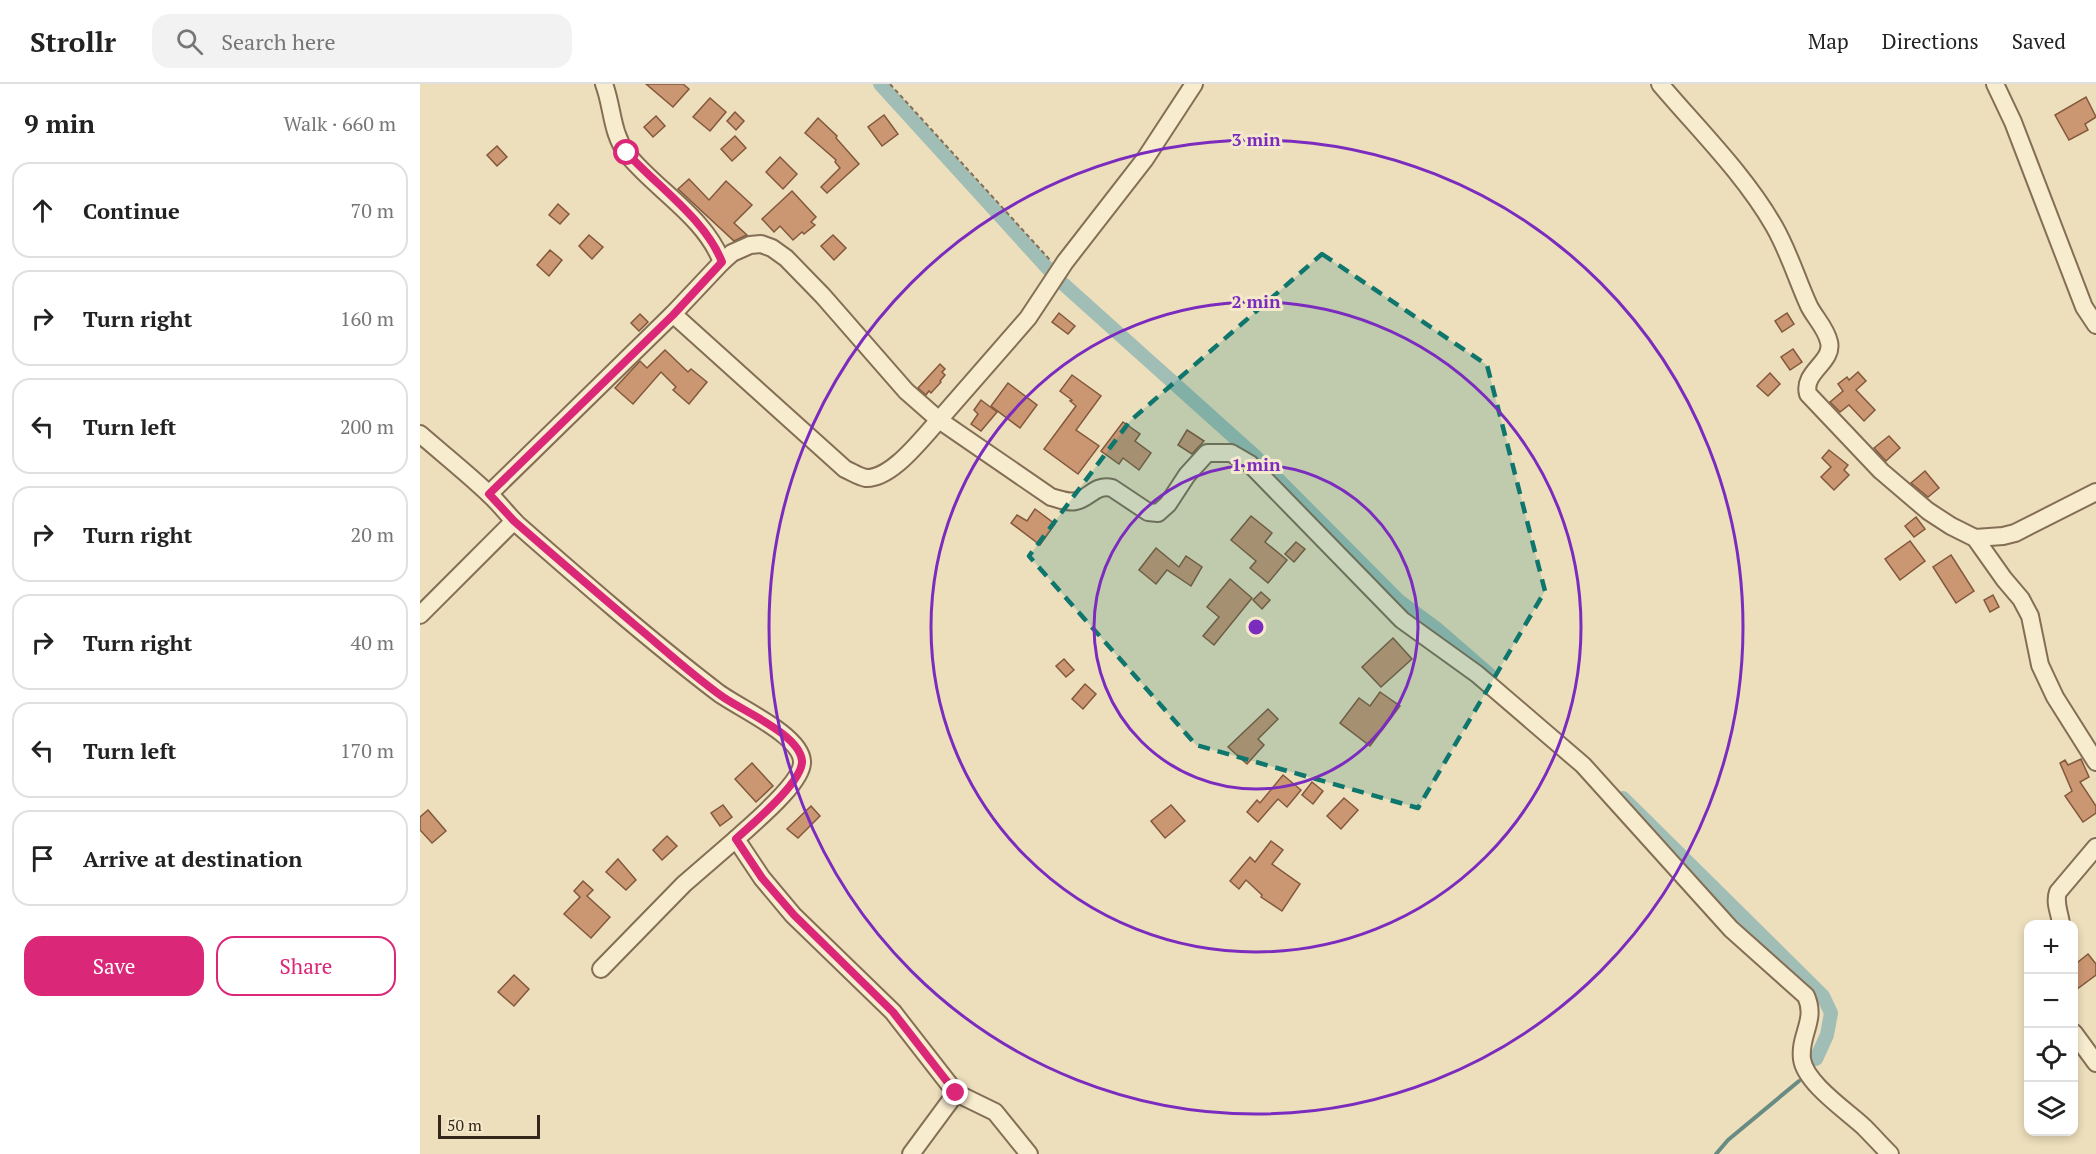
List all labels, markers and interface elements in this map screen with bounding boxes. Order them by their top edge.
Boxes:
search box [152,14,572,68]
text: Strollr [30,23,116,60]
icon: search [173,25,206,58]
text: Search here [221,27,336,56]
text: Map [1808,27,1849,55]
text: Directions [1882,27,1979,55]
text: Saved [2012,27,2066,55]
text: 9 min [24,106,95,140]
text: Walk · 660 m [284,110,396,137]
text: 3 min [1231,127,1281,151]
route start [613,139,639,165]
icon: ahead [26,194,59,227]
text: Continue [83,196,180,225]
text: 70 m [351,197,394,224]
text: 2 min [1231,289,1281,313]
icon: right [26,302,59,335]
text: Turn right [83,304,192,333]
text: 160 m [340,305,394,332]
icon: left [26,410,59,443]
text: Turn left [83,412,176,441]
text: 200 m [340,413,394,440]
text: 1 min [1231,452,1281,476]
icon: right [26,518,59,551]
text: Turn right [83,520,192,549]
text: 20 m [351,521,394,548]
centre of rings [1246,617,1266,637]
icon: right [26,626,59,659]
text: Turn right [83,628,192,657]
text: 40 m [351,629,394,656]
icon: left [26,734,59,767]
text: Turn left [83,736,176,765]
text: 170 m [340,737,394,764]
icon: arrive [26,842,59,875]
text: Arrive at destination [83,844,302,873]
map controls [2024,920,2078,1136]
button: + [2024,920,2078,974]
button: Save [24,936,204,996]
button: Share [216,936,396,996]
button: − [2024,974,2078,1028]
button: locate [2024,1028,2078,1082]
route end [942,1079,968,1105]
button: layers [2024,1082,2078,1136]
scale bar [438,1112,540,1140]
text: 50 m [447,1114,482,1136]

